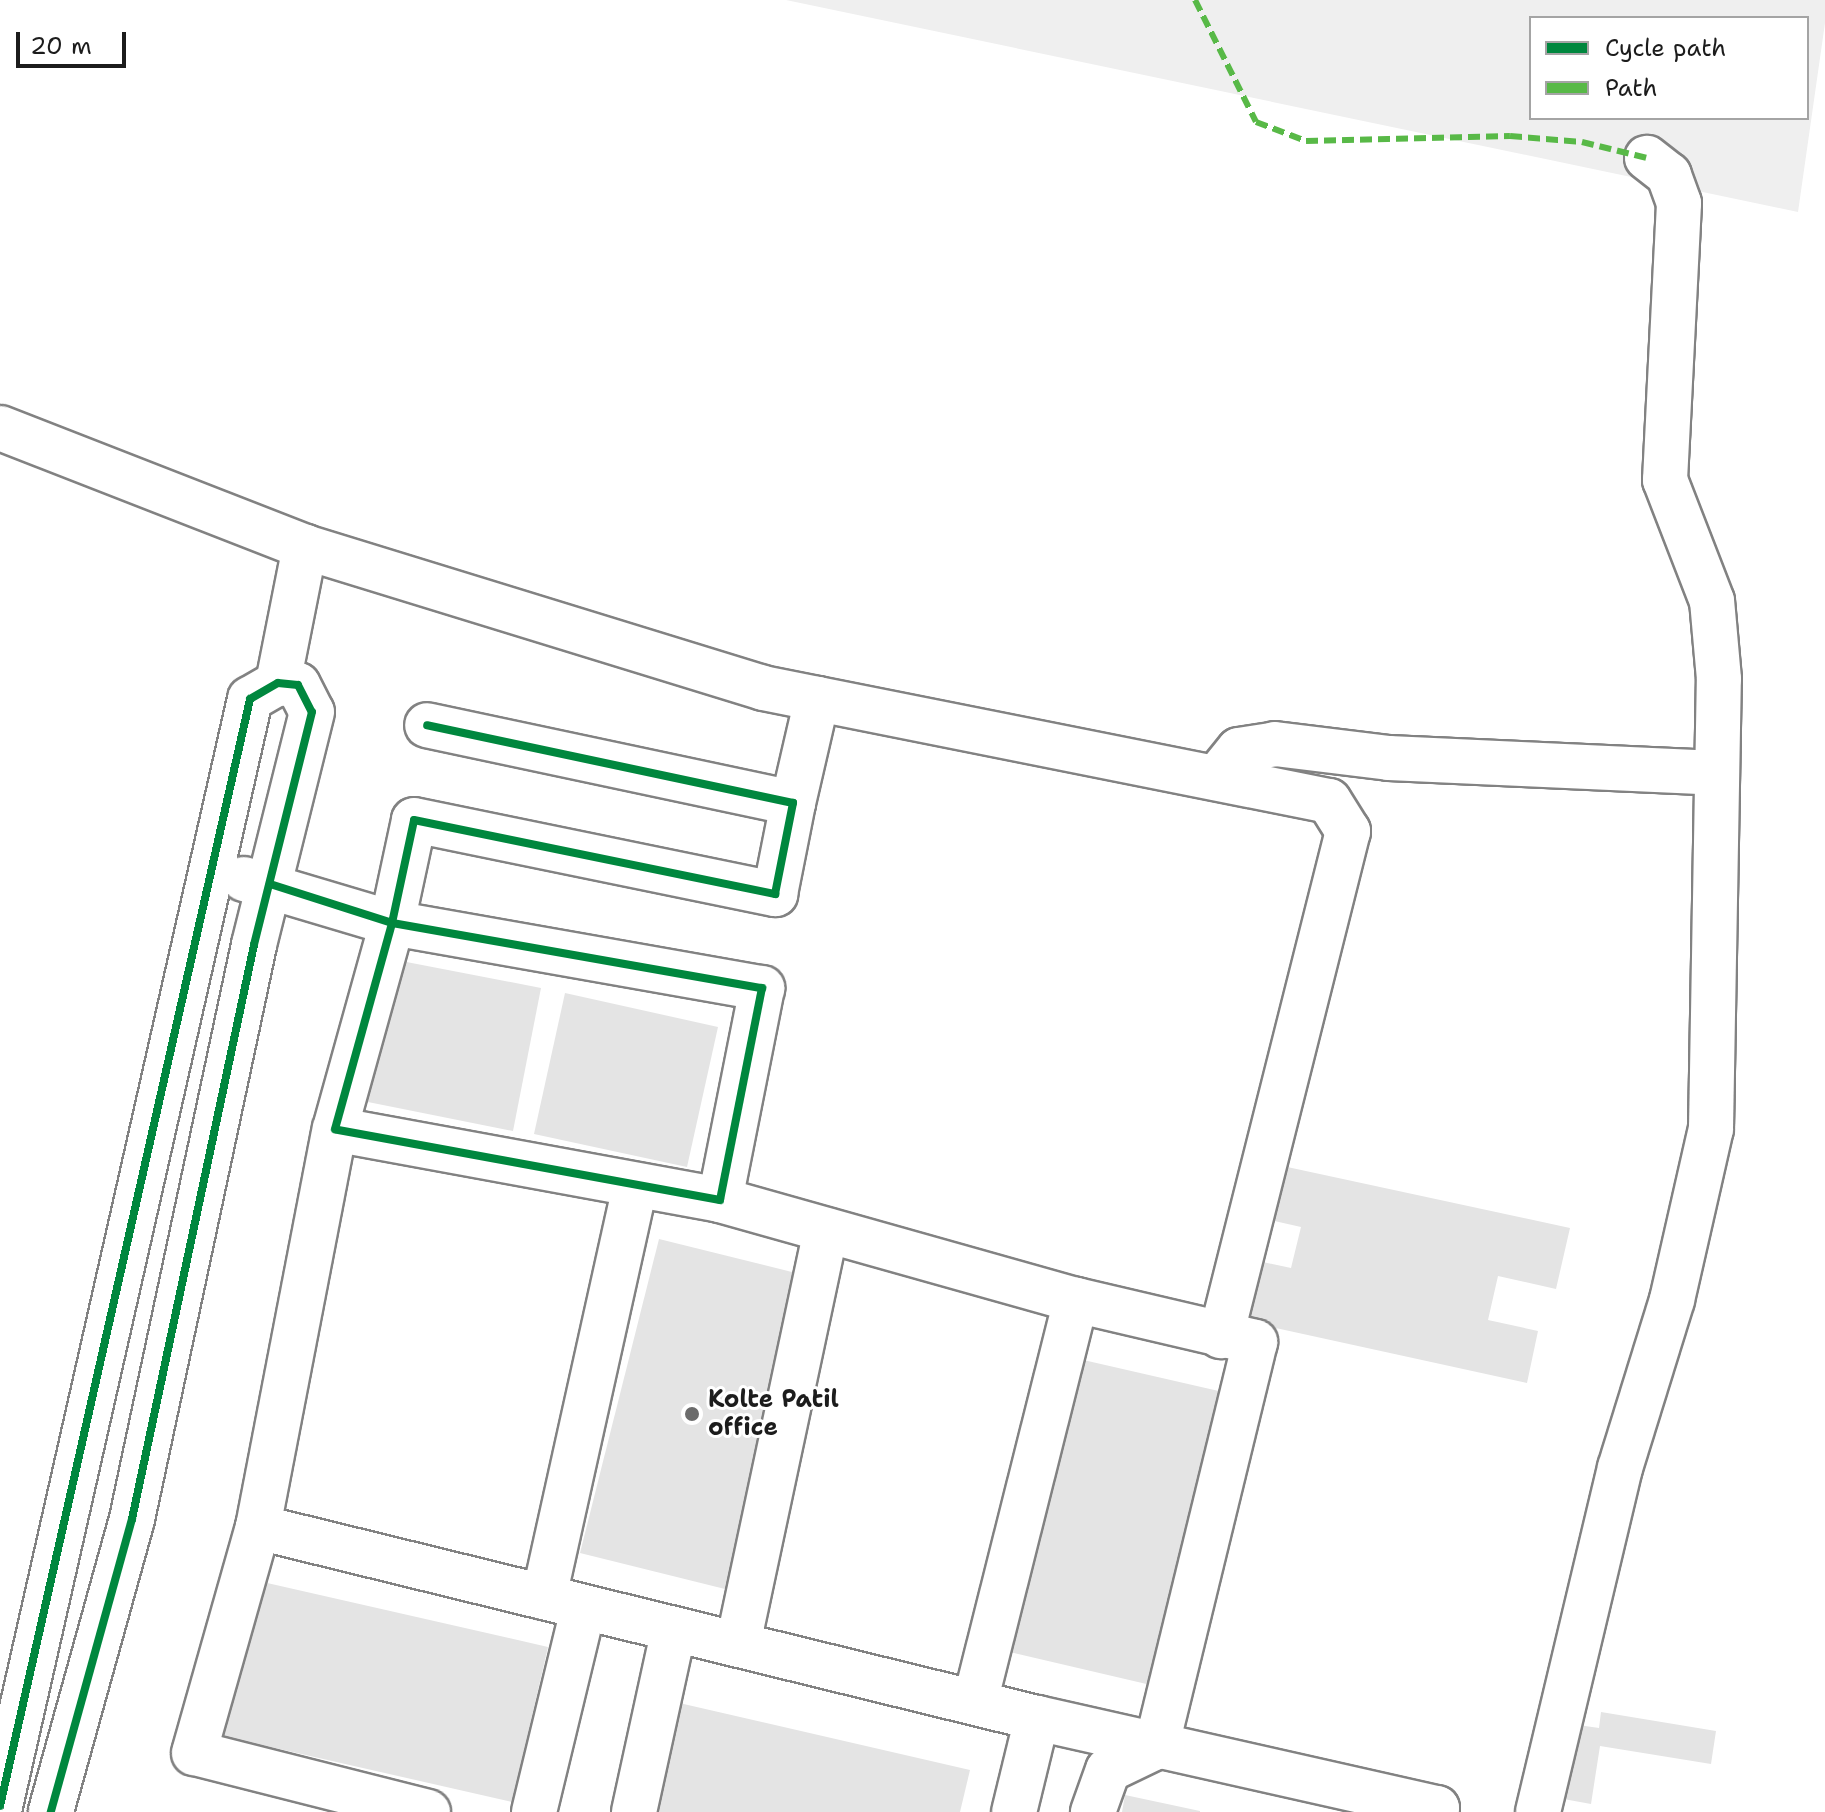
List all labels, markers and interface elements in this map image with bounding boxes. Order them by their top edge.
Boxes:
scale bar [20,16,130,66]
legend [1529,16,1809,120]
text: 20 m [30,30,92,62]
text: Cycle path [1605,32,1726,64]
text: Path [1605,72,1657,104]
place label: Kolte Patil office [708,1386,839,1442]
marker: Kolte Patil office [683,1405,701,1423]

